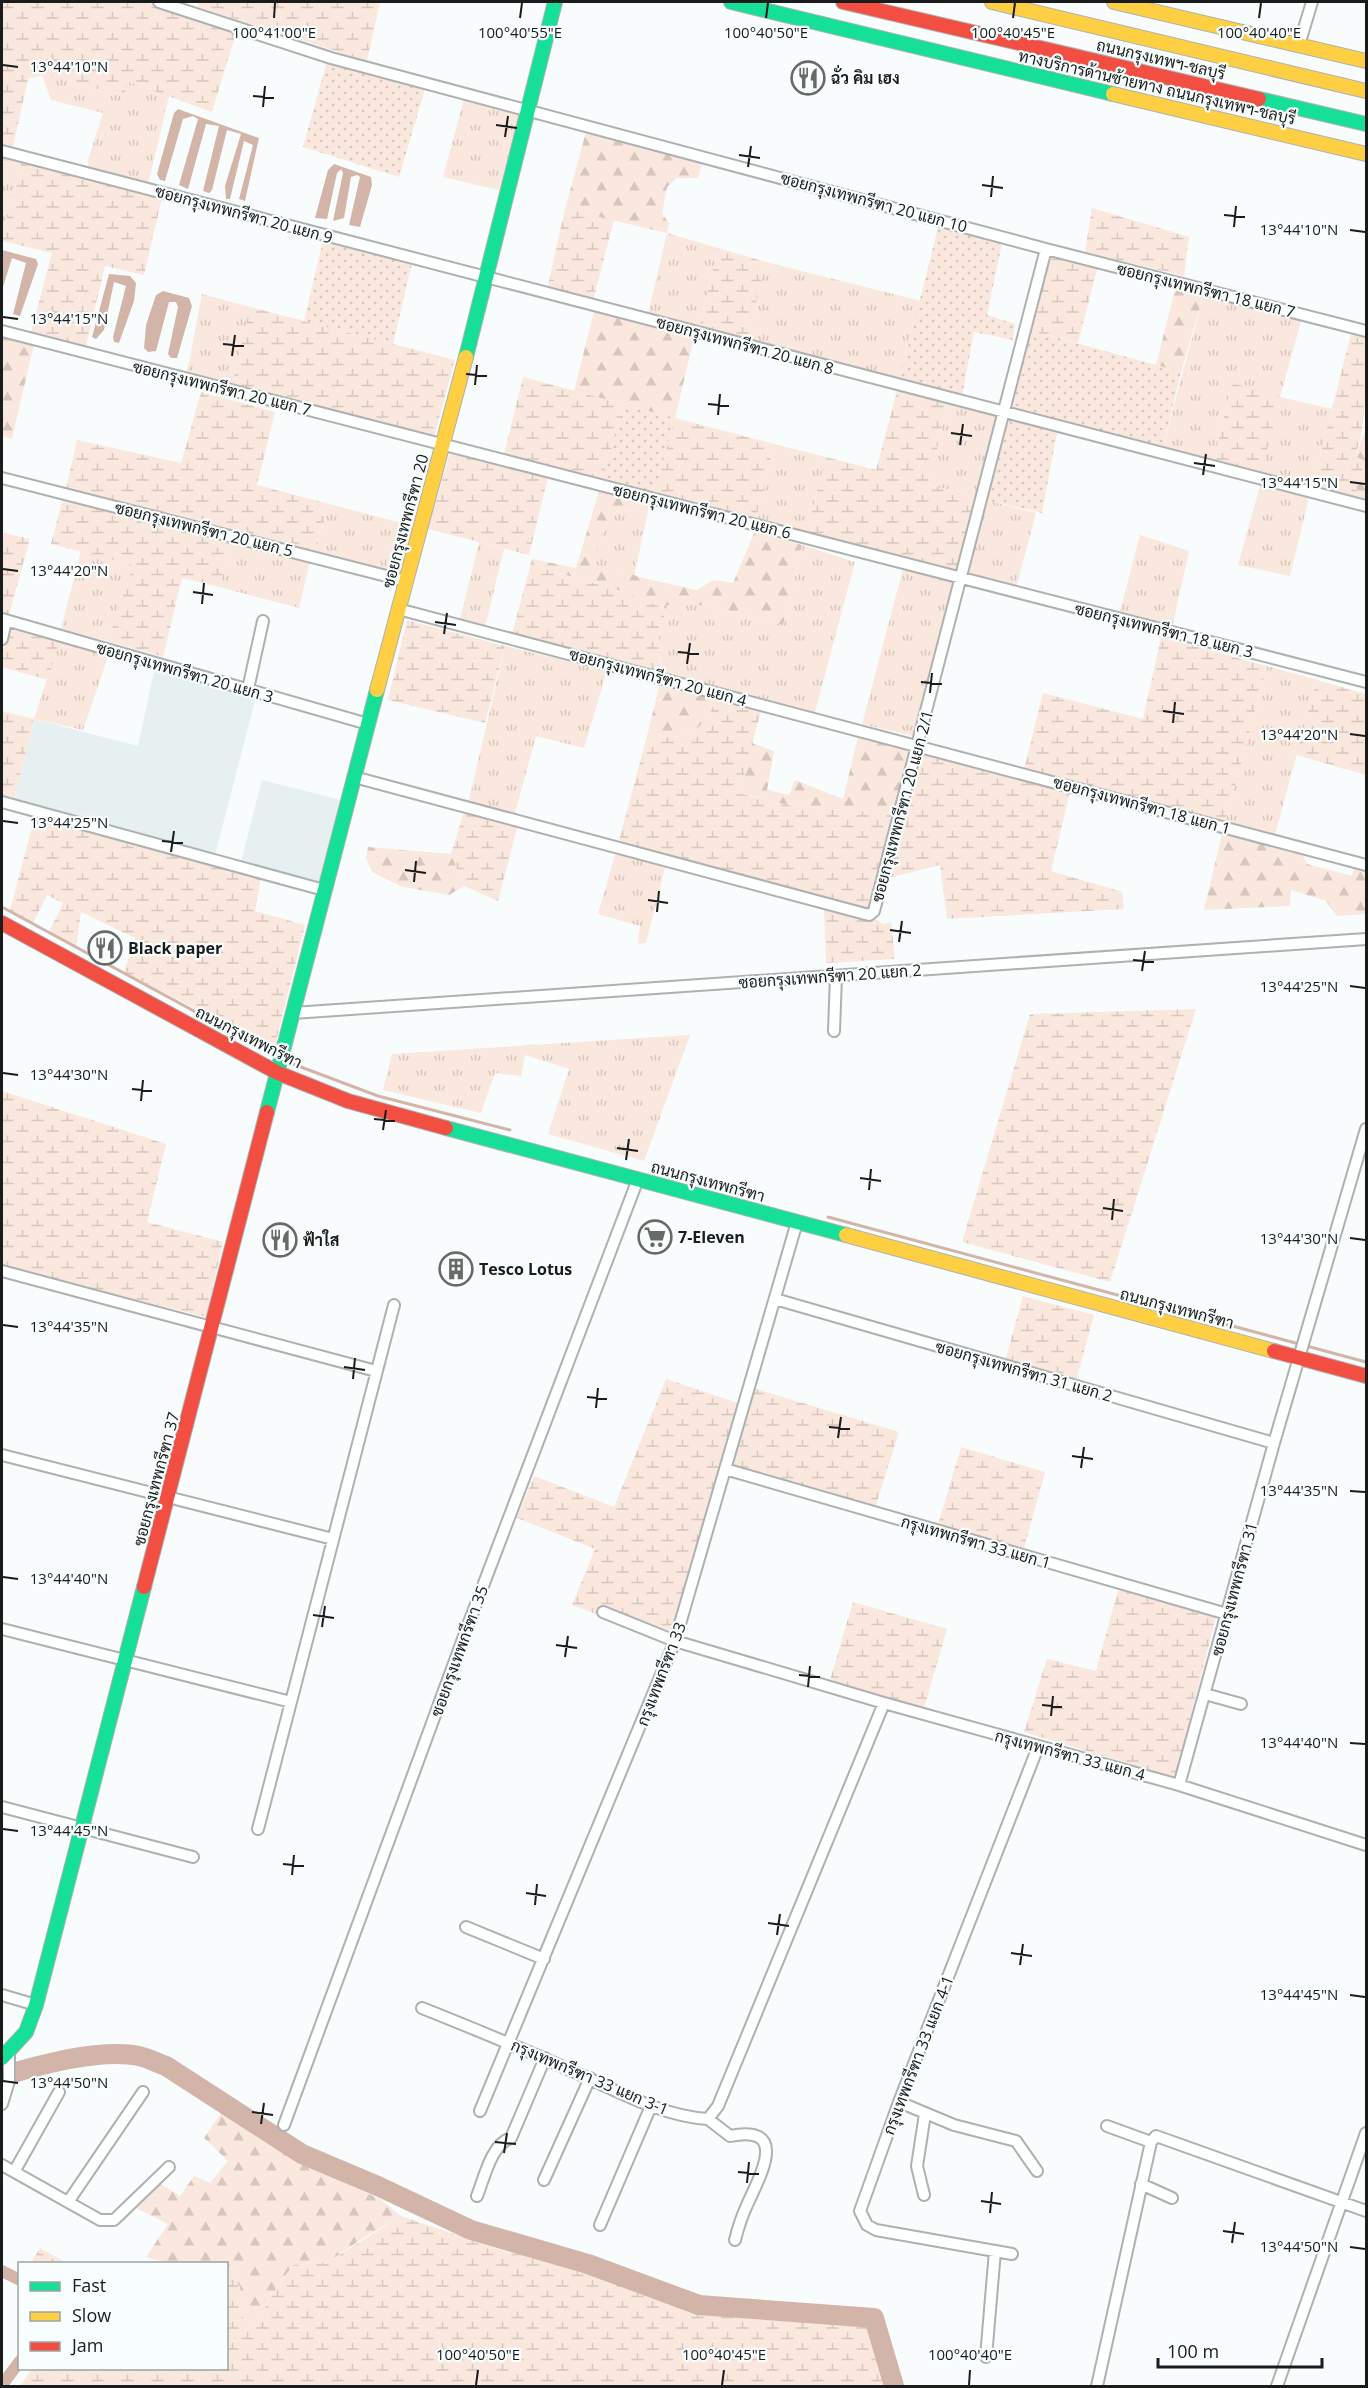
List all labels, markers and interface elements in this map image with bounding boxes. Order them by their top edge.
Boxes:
text: 100°41'00"E [232,22,316,42]
text: 100°40'55"E [478,22,562,42]
text: 100°40'50"E [724,22,808,42]
text: 100°40'45"E [971,22,1055,42]
text: 100°40'40"E [1217,22,1301,42]
street label: ถนนกรุงเทพฯ-ชลบุรี [1094,33,1228,86]
street label: ทางบริการด้านซ้ายทาง ถนนกรุงเทพฯ-ชลบุรี [1016,44,1298,131]
text: 13°44'10"N [30,56,108,76]
restaurant icon: ฉั่ว คิม เฮง [790,60,826,96]
place label: ฉั่ว คิม เฮง [831,64,900,89]
street label: ซอยกรุงเทพกรีฑา 20 แยก 10 [778,166,970,238]
street label: ซอยกรุงเทพกรีฑา 20 แยก 9 [152,180,335,249]
text: 13°44'10"N [1260,219,1338,239]
street label: ซอยกรุงเทพกรีฑา 18 แยก 7 [1114,257,1298,324]
text: 13°44'15"N [30,308,108,328]
street label: ซอยกรุงเทพกรีฑา 20 แยก 8 [653,311,836,380]
street label: ซอยกรุงเทพกรีฑา 20 แยก 7 [130,355,314,422]
street label: ซอยกรุงเทพกรีฑา 20 [377,451,434,591]
text: 13°44'15"N [1260,472,1338,492]
street label: ซอยกรุงเทพกรีฑา 20 แยก 6 [610,478,794,545]
street label: ซอยกรุงเทพกรีฑา 20 แยก 5 [112,496,296,563]
text: 13°44'20"N [30,560,108,580]
street label: ซอยกรุงเทพกรีฑา 18 แยก 3 [1072,597,1256,664]
street label: ซอยกรุงเทพกรีฑา 20 แยก 3 [94,636,276,709]
street label: ซอยกรุงเทพกรีฑา 20 แยก 4 [566,643,749,712]
street label: ซอยกรุงเทพกรีฑา 20 แยก 2/1 [866,707,939,905]
text: 13°44'20"N [1260,724,1338,744]
street label: ซอยกรุงเทพกรีฑา 18 แยก 1 [1050,771,1233,840]
text: 13°44'25"N [30,812,108,832]
restaurant icon: Black paper [87,930,123,966]
place label: Black paper [128,937,222,959]
street label: ซอยกรุงเทพกรีฑา 20 แยก 2 [738,959,922,994]
text: 13°44'25"N [1260,976,1338,996]
street label: ถนนกรุงเทพกรีฑา [191,1001,306,1074]
text: 13°44'30"N [30,1064,108,1084]
street label: ถนนกรุงเทพกรีฑา [648,1155,767,1208]
supermarket icon: 7-Eleven [637,1219,673,1255]
restaurant icon: ฟ้าใส [262,1222,298,1258]
place label: 7-Eleven [678,1226,745,1248]
text: 13°44'30"N [1260,1228,1338,1248]
place label: ฟ้าใส [303,1229,340,1251]
building icon: Tesco Lotus [438,1251,474,1287]
place label: Tesco Lotus [479,1258,572,1280]
street label: ถนนกรุงเทพกรีฑา [1117,1282,1236,1335]
text: 13°44'35"N [30,1316,108,1336]
street label: ซอยกรุงเทพกรีฑา 31 แยก 2 [933,1335,1115,1408]
street label: ซอยกรุงเทพกรีฑา 37 [128,1409,185,1549]
text: 13°44'35"N [1260,1480,1338,1500]
street label: กรุงเทพกรีฑา 33 แยก 1 [898,1510,1053,1575]
street label: ซอยกรุงเทพกรีฑา 31 [1206,1519,1263,1659]
text: 13°44'40"N [30,1568,108,1588]
street label: ซอยกรุงเทพกรีฑา 35 [425,1582,494,1720]
street label: กรุงเทพกรีฑา 33 [631,1619,692,1730]
street label: กรุงเทพกรีฑา 33 แยก 4 [992,1724,1148,1787]
text: 13°44'40"N [1260,1732,1338,1752]
text: 13°44'45"N [30,1820,108,1840]
street label: กรุงเทพกรีฑา 33 แยก 4-1 [877,1972,960,2138]
text: 13°44'45"N [1260,1984,1338,2004]
street label: กรุงเทพกรีฑา 33 แยก 3-1 [507,2034,672,2121]
text: 13°44'50"N [30,2072,108,2092]
text: 13°44'50"N [1260,2236,1338,2256]
legend [18,2262,228,2370]
text: Fast [72,2273,106,2297]
text: Slow [72,2303,111,2327]
scale bar [1158,2331,1322,2369]
text: Jam [70,2333,104,2357]
text: 100 m [1167,2339,1219,2363]
text: 100°40'50"E [436,2344,520,2364]
text: 100°40'45"E [682,2344,766,2364]
text: 100°40'40"E [928,2344,1012,2364]

